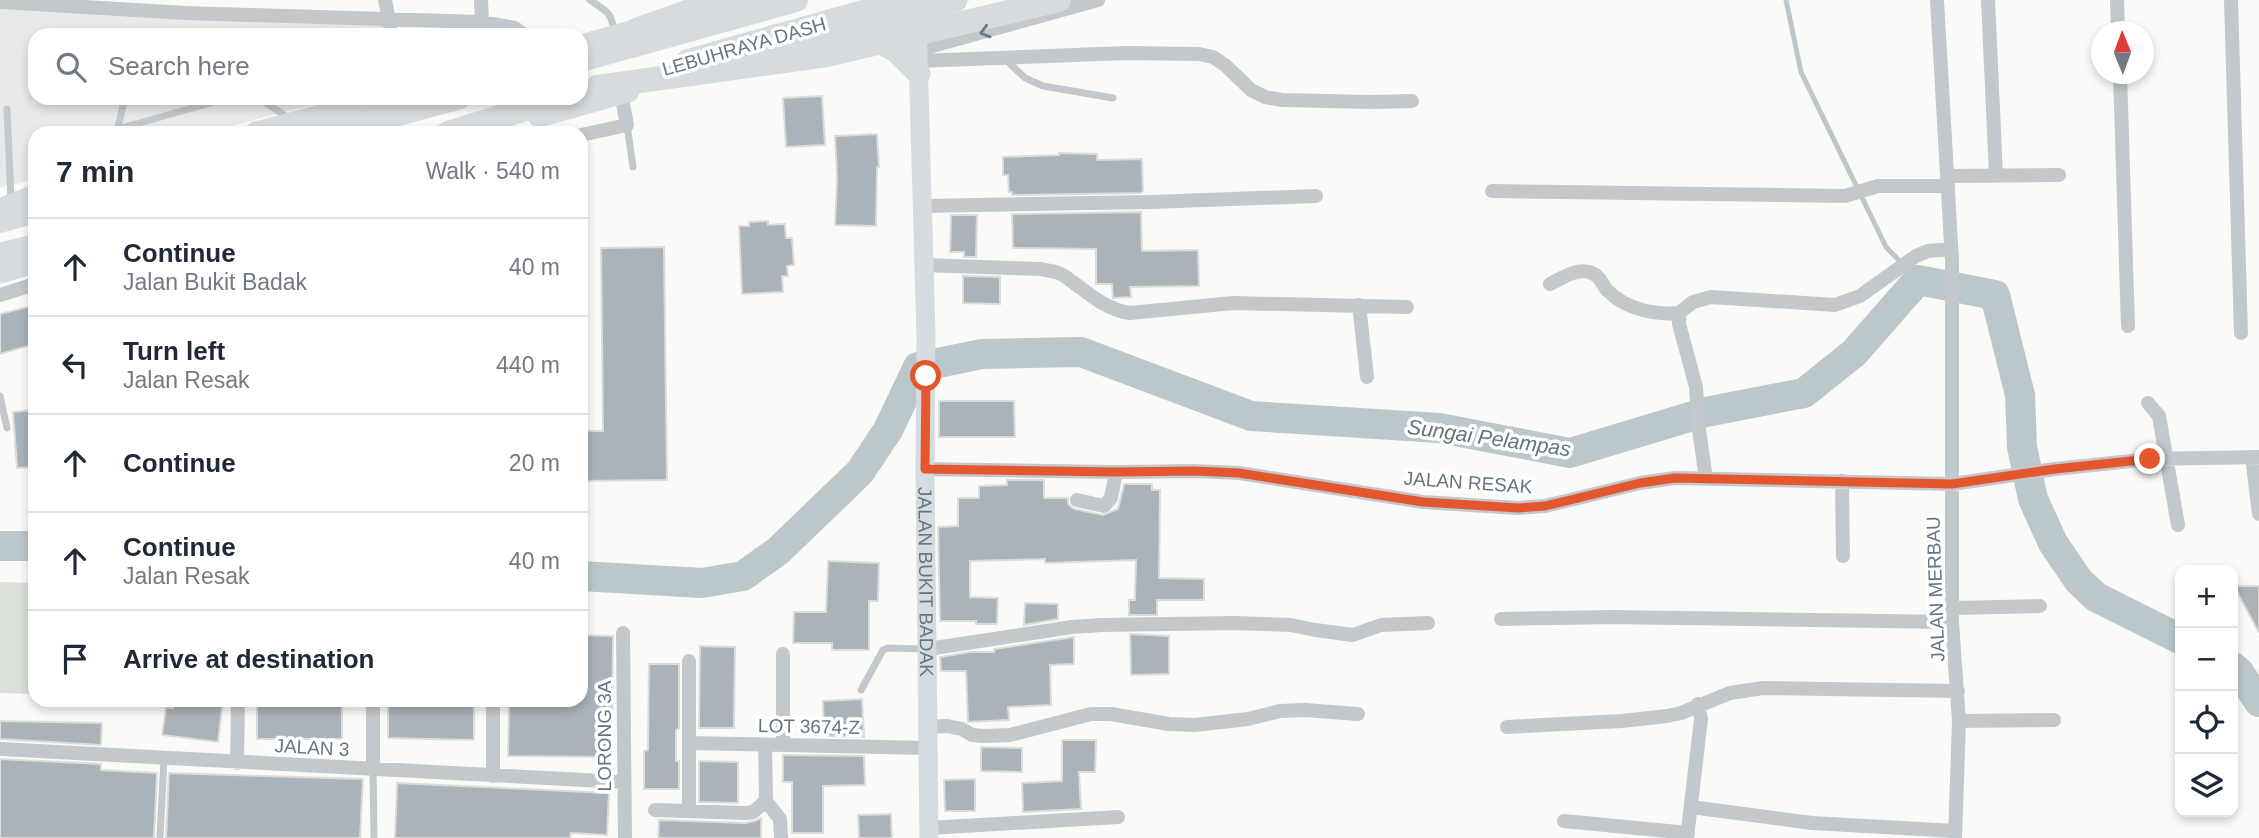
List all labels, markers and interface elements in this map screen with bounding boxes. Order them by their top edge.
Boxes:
street label: LEBUHRAYA DASH [660,13,828,80]
north arrow [2091,21,2154,84]
one-way arrow [979,23,991,38]
search box [28,28,588,105]
icon: search [52,48,90,86]
text: Search here [108,51,250,81]
text: 7 min [56,155,134,188]
text: Walk · 540 m [425,158,560,184]
text: Continue [123,238,236,268]
icon: ahead [56,248,94,286]
text: 40 m [509,254,560,280]
text: Jalan Bukit Badak [123,269,307,295]
text: Turn left [123,336,225,366]
icon: left [56,346,94,384]
text: 440 m [496,352,560,378]
route start [910,360,941,391]
text: Jalan Resak [123,367,250,393]
water label: Sungai Pelampas [1406,415,1573,460]
route end [2134,443,2165,474]
icon: ahead [56,444,94,482]
text: Continue [123,448,236,478]
text: 20 m [509,450,560,476]
street label: JALAN RESAK [1403,468,1533,497]
street label: JALAN BUKIT BADAK [914,487,937,677]
street label: JALAN MERBAU [1922,516,1949,662]
text: Continue [123,532,236,562]
icon: ahead [56,542,94,580]
text: 40 m [509,548,560,574]
text: Jalan Resak [123,563,250,589]
map controls [2175,565,2238,817]
button: + [2175,565,2238,628]
button: − [2175,628,2238,691]
icon: arrive [56,640,94,678]
text: Arrive at destination [123,644,374,674]
street label: LORONG 3A [594,680,615,791]
button: locate [2175,691,2238,754]
street label: LOT 3674-Z [758,715,861,738]
street label: JALAN 3 [274,735,350,760]
button: layers [2175,754,2238,817]

